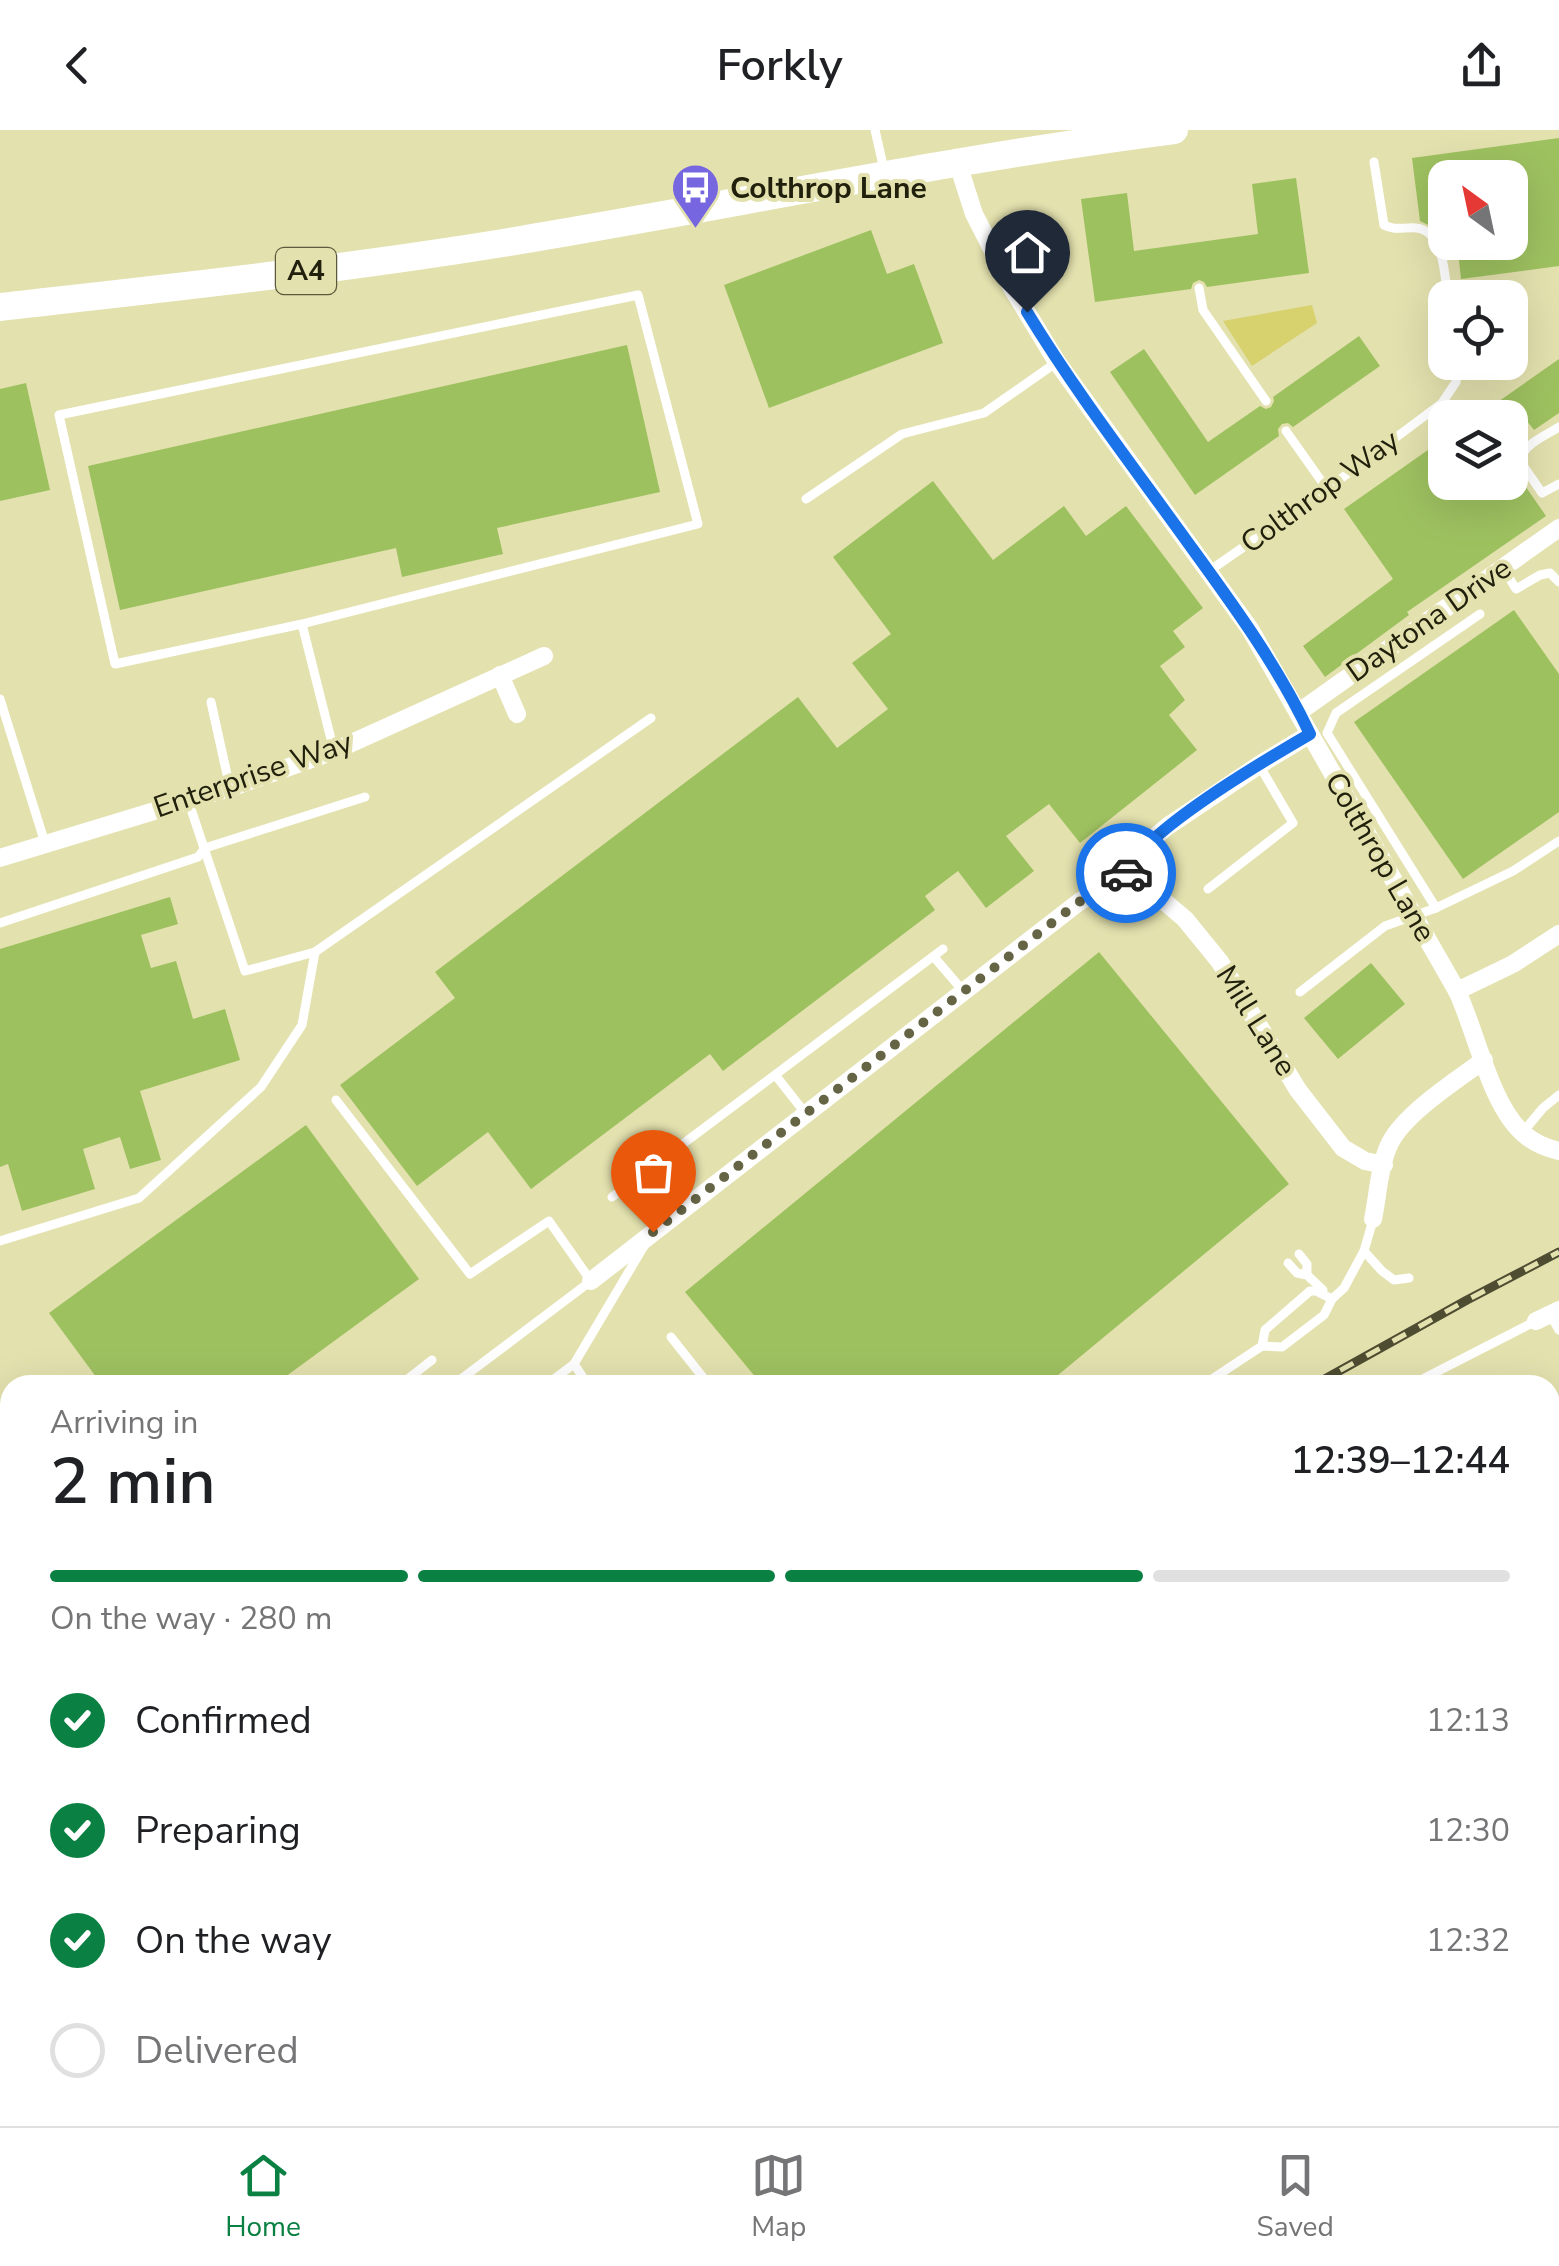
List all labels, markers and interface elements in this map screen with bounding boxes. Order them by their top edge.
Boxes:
text: Forkly [716,35,843,96]
icon: back [50,38,105,93]
icon: share [1454,38,1509,93]
north arrow [1428,160,1528,260]
map controls [1428,160,1528,500]
bus stop icon: Colthrop Lane [669,162,721,230]
place label: Colthrop Lane [730,168,927,209]
pin [985,210,1070,313]
icon: home [1000,225,1055,280]
road number: A4 [276,248,336,294]
button: locate [1428,280,1528,380]
button: layers [1428,400,1528,500]
street label: Colthrop Way [1232,420,1408,564]
street label: Daytona Drive [1338,548,1520,692]
street label: Enterprise Way [148,722,358,828]
street label: Colthrop Lane [1315,765,1445,949]
courier [1076,823,1176,923]
icon: car [1099,846,1154,901]
street label: Mill Lane [1206,958,1306,1084]
pin [611,1130,696,1233]
icon: bag [626,1145,681,1200]
text: Arriving in [50,1401,198,1444]
text: 12:39–12:44 [1291,1435,1510,1486]
text: 2 min [50,1437,216,1526]
text: On the way · 280 m [50,1597,332,1640]
icon: check [50,1693,105,1748]
text: Confirmed [135,1695,312,1746]
text: 12:13 [1426,1699,1510,1742]
icon: check [50,1803,105,1858]
text: Preparing [135,1805,301,1856]
text: 12:30 [1426,1809,1510,1852]
icon: check [50,1913,105,1968]
text: On the way [135,1915,331,1966]
text: 12:32 [1426,1919,1510,1962]
text: Delivered [135,2025,299,2076]
tab: Home [225,2148,301,2246]
tab: Map [751,2148,806,2246]
tab: Saved [1256,2148,1334,2246]

